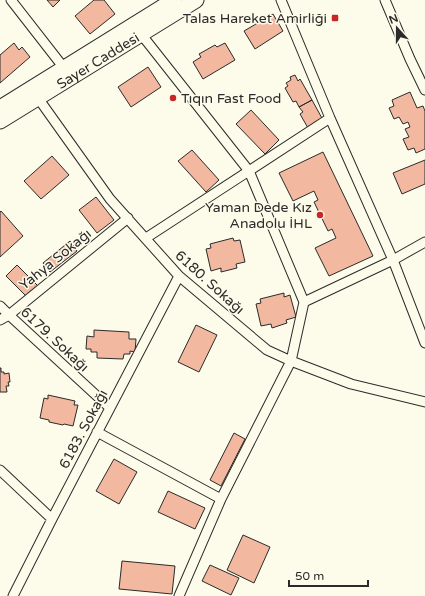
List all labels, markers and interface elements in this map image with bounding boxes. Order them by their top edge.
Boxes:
north arrow [377,8,417,48]
place label: Talas Hareket Amirliği [183,10,327,27]
text: N [387,11,400,27]
marker: Talas Hareket Amirliği [330,13,340,23]
street label: Sayer Caddesi [54,29,143,93]
place label: Tıqın Fast Food [181,90,281,107]
marker: Tıqın Fast Food [168,93,178,103]
place label: Yaman Dede Kız Anadolu İHL [205,199,312,232]
marker: Yaman Dede Kız Anadolu İHL [315,210,325,220]
street label: Yahya Sokağı [16,225,95,294]
street label: 6180. Sokağı [172,247,248,318]
street label: 6179. Sokağı [17,303,92,375]
street label: 6183. Sokağı [55,387,111,472]
scale bar [289,562,368,588]
text: 50 m [295,569,324,583]

